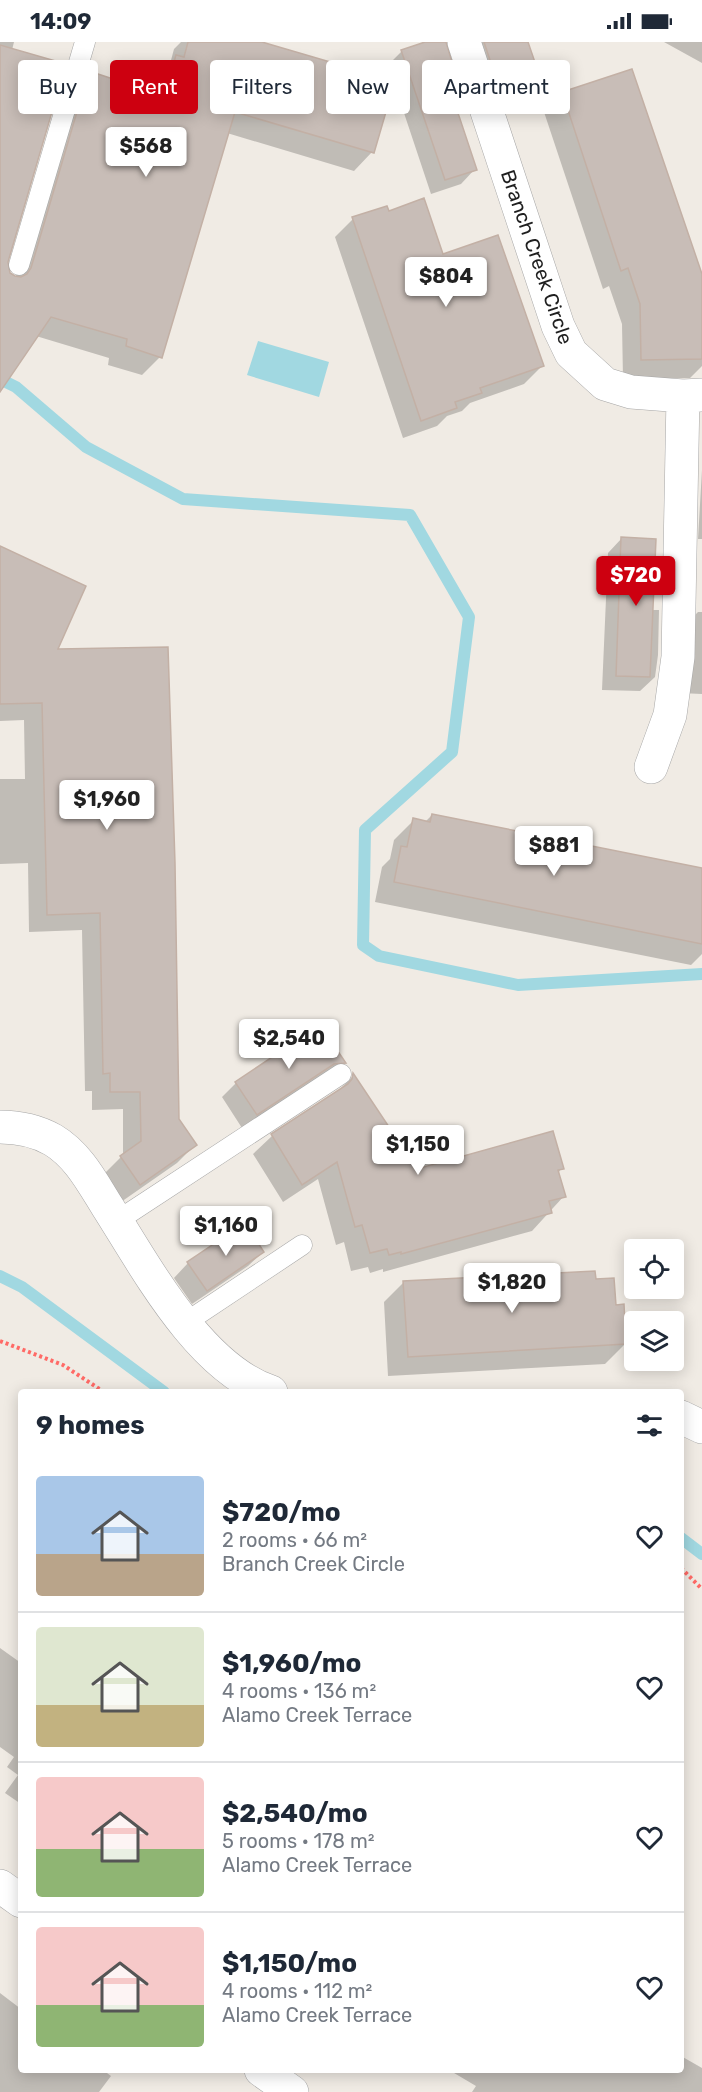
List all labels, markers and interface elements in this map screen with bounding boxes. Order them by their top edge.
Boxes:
text: 14:09 [30,8,91,35]
chip: Buy [18,60,98,114]
chip: Rent [110,60,198,114]
chip: Filters [210,60,314,114]
chip: New [326,60,410,114]
chip: Apartment [422,60,570,114]
pin: $568 [110,127,182,178]
text: $568 [120,134,172,158]
street label: Branch Creek Circle [496,167,578,347]
pin: $804 [410,257,482,308]
text: $804 [419,264,473,288]
pin: $720 [600,556,672,607]
text: $720 [610,563,662,587]
pin: $1,960 [58,780,156,831]
text: $1,960 [73,787,141,811]
pin: $881 [518,826,590,877]
text: $881 [529,833,579,857]
pin: $2,540 [240,1019,338,1070]
text: $2,540 [253,1026,325,1050]
pin: $1,150 [369,1125,467,1176]
text: $1,150 [386,1132,450,1156]
pin: $1,160 [177,1206,275,1257]
text: $1,160 [194,1213,258,1237]
map controls [624,1239,684,1371]
button: locate [624,1239,684,1299]
pin: $1,820 [463,1263,561,1314]
text: $1,820 [478,1270,546,1294]
button: layers [624,1311,684,1371]
icon: filters [633,1409,666,1442]
text: 9 homes [36,1410,145,1441]
text: $720/mo [222,1497,341,1528]
icon: home [84,1500,156,1572]
icon: heart [633,1520,666,1553]
text: 2 rooms · 66 m² [222,1528,367,1552]
text: Branch Creek Circle [222,1552,405,1576]
text: $1,960/mo [222,1648,361,1679]
icon: home [84,1651,156,1723]
icon: heart [633,1671,666,1704]
text: 4 rooms · 136 m² [222,1679,376,1703]
text: Alamo Creek Terrace [222,1703,412,1727]
text: $2,540/mo [222,1798,368,1829]
icon: home [84,1801,156,1873]
icon: heart [633,1821,666,1854]
text: 5 rooms · 178 m² [222,1829,375,1853]
text: Alamo Creek Terrace [222,1853,412,1877]
text: $1,150/mo [222,1948,357,1979]
icon: home [84,1951,156,2023]
icon: heart [633,1971,666,2004]
text: 4 rooms · 112 m² [222,1979,372,2003]
text: Alamo Creek Terrace [222,2003,412,2027]

